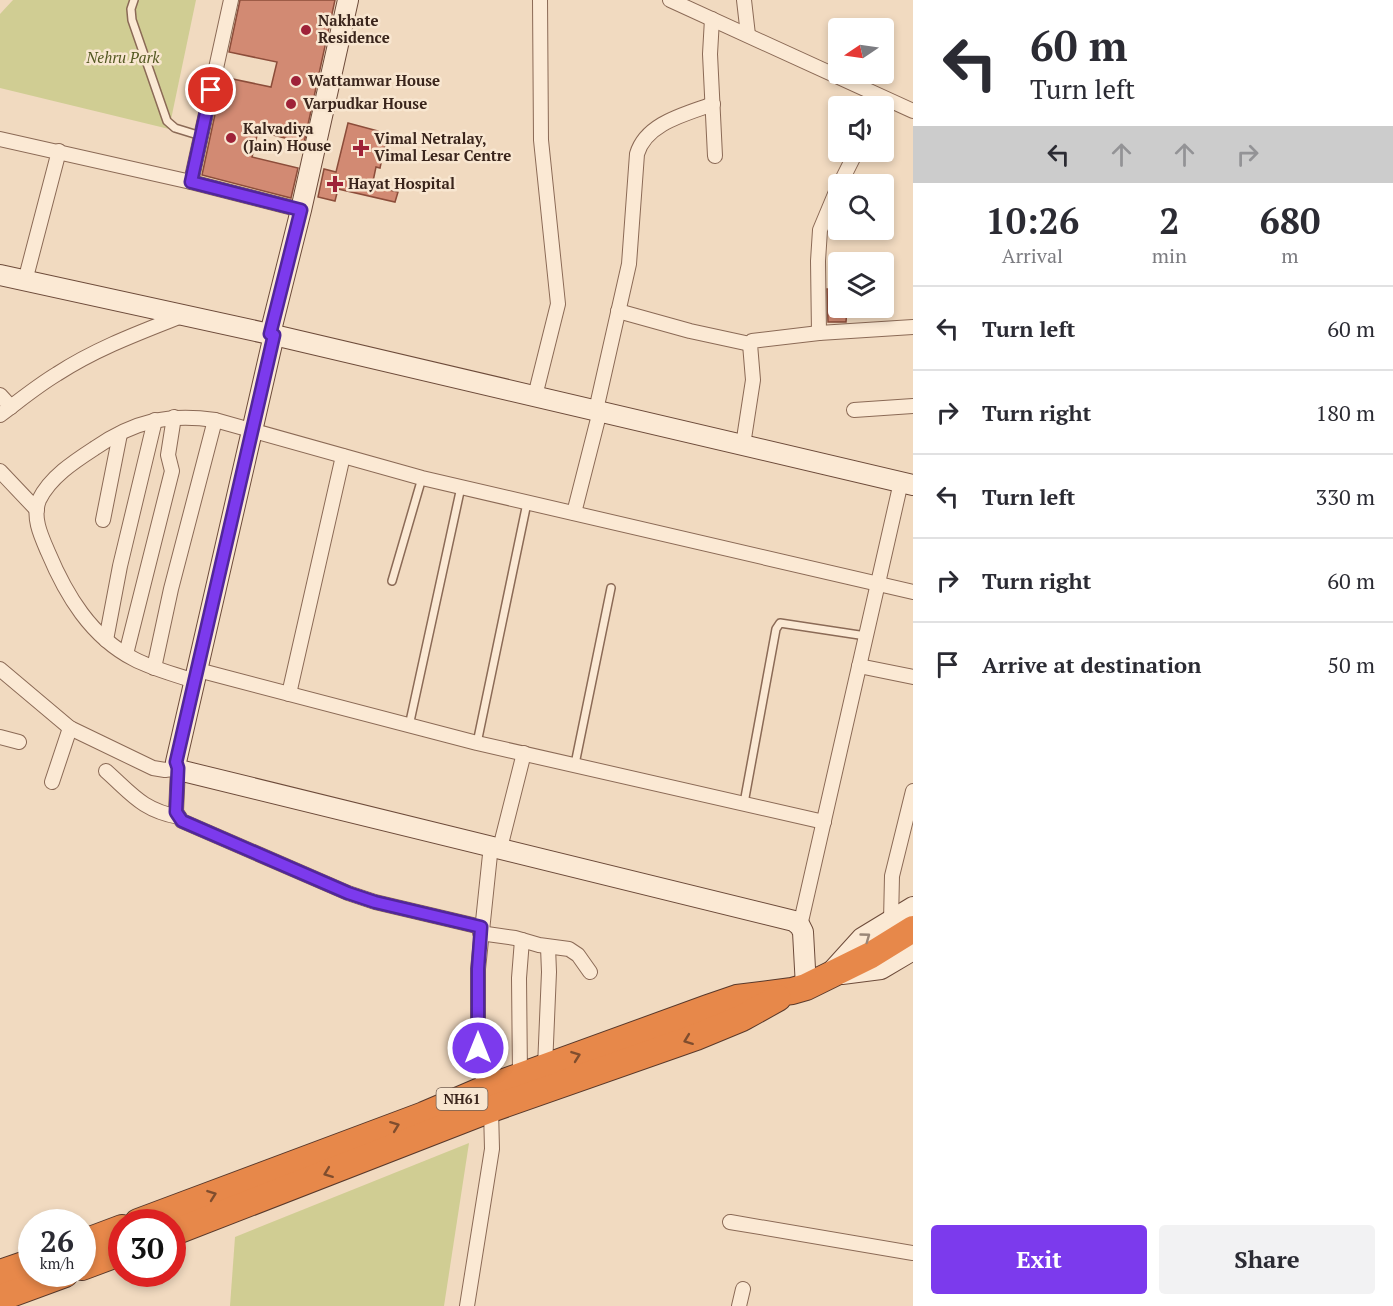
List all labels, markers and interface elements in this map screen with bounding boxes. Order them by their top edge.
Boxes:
place label: Nakhate Residence [318,10,390,47]
text: 60 m [1030,17,1128,73]
north arrow [828,18,894,84]
map controls [828,18,894,318]
marker: Nakhate Residence [299,23,313,37]
icon: left [931,24,1009,102]
park label: Nehru Park [86,47,160,67]
pin [185,64,236,115]
place label: Wattamwar House [308,70,440,90]
text: Turn left [1030,71,1135,107]
icon: arrive [194,73,227,106]
marker: Wattamwar House [289,74,303,88]
place label: Varpudkar House [303,93,427,113]
button: sound [828,96,894,162]
marker: Varpudkar House [284,97,298,111]
place label: Kalvadiya (Jain) House [243,118,331,155]
place label: Vimal Netralay, Vimal Lesar Centre [374,128,511,165]
marker: Kalvadiya (Jain) House [224,131,238,145]
icon: left [1042,138,1075,171]
icon: ahead [1105,138,1138,171]
icon: ahead [1168,138,1201,171]
icon: right [1231,138,1264,171]
marker: Vimal Netralay, Vimal Lesar Centre [352,139,370,157]
place label: Hayat Hospital [348,173,455,193]
button: search [828,174,894,240]
marker: Hayat Hospital [326,175,344,193]
text: 10:26 [986,197,1079,244]
text: 2 [1159,197,1180,244]
text: 680 [1259,197,1320,244]
text: Arrival [1002,242,1063,269]
text: min [1152,242,1187,269]
text: m [1281,242,1299,269]
button: layers [828,252,894,318]
icon: left [931,312,964,345]
text: Turn left [982,314,1075,343]
text: 60 m [1327,314,1375,343]
icon: right [931,396,964,429]
text: Turn right [982,398,1091,427]
text: 180 m [1315,398,1375,427]
icon: left [931,480,964,513]
text: Turn left [982,482,1075,511]
text: 330 m [1315,482,1375,511]
icon: right [931,564,964,597]
text: Turn right [982,566,1091,595]
text: 60 m [1327,566,1375,595]
icon: arrive [931,648,964,681]
text: Arrive at destination [982,650,1201,679]
text: 50 m [1327,650,1375,679]
one-way arrow [860,933,871,944]
position arrow [446,1016,510,1080]
one-way arrow [683,1033,694,1046]
one-way arrow [570,1050,581,1063]
road number: NH61 [436,1088,488,1110]
one-way arrow [389,1121,399,1134]
one-way arrow [323,1165,334,1178]
one-way arrow [206,1190,217,1202]
speed limit sign: 30 [108,1209,186,1287]
text: 26 [40,1221,74,1261]
button: Exit [931,1225,1147,1294]
button: Share [1159,1225,1375,1294]
text: km/h [40,1253,74,1273]

